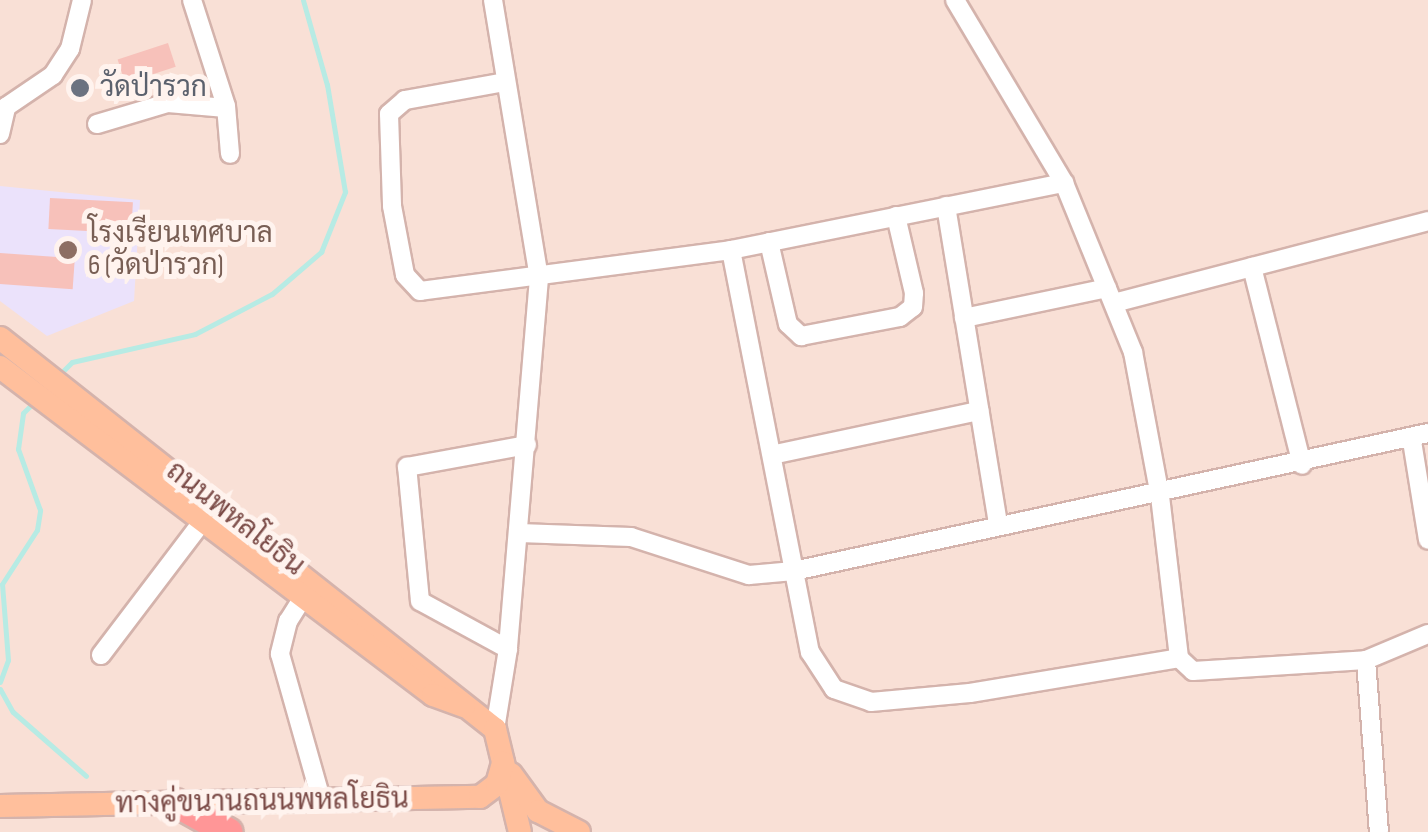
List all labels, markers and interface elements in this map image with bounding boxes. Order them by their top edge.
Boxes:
place label: วัดป่ารวก [100,71,207,105]
marker: วัดป่ารวก [69,77,91,99]
place label: โรงเรียนเทศบาล 6 (วัดป่ารวก) [88,217,273,283]
marker: โรงเรียนเทศบาล 6 (วัดป่ารวก) [57,239,79,261]
street label: ถนนพหลโยธิน [159,455,311,583]
street label: ทางคู่ขนานถนนพหลโยธิน [115,783,409,821]

